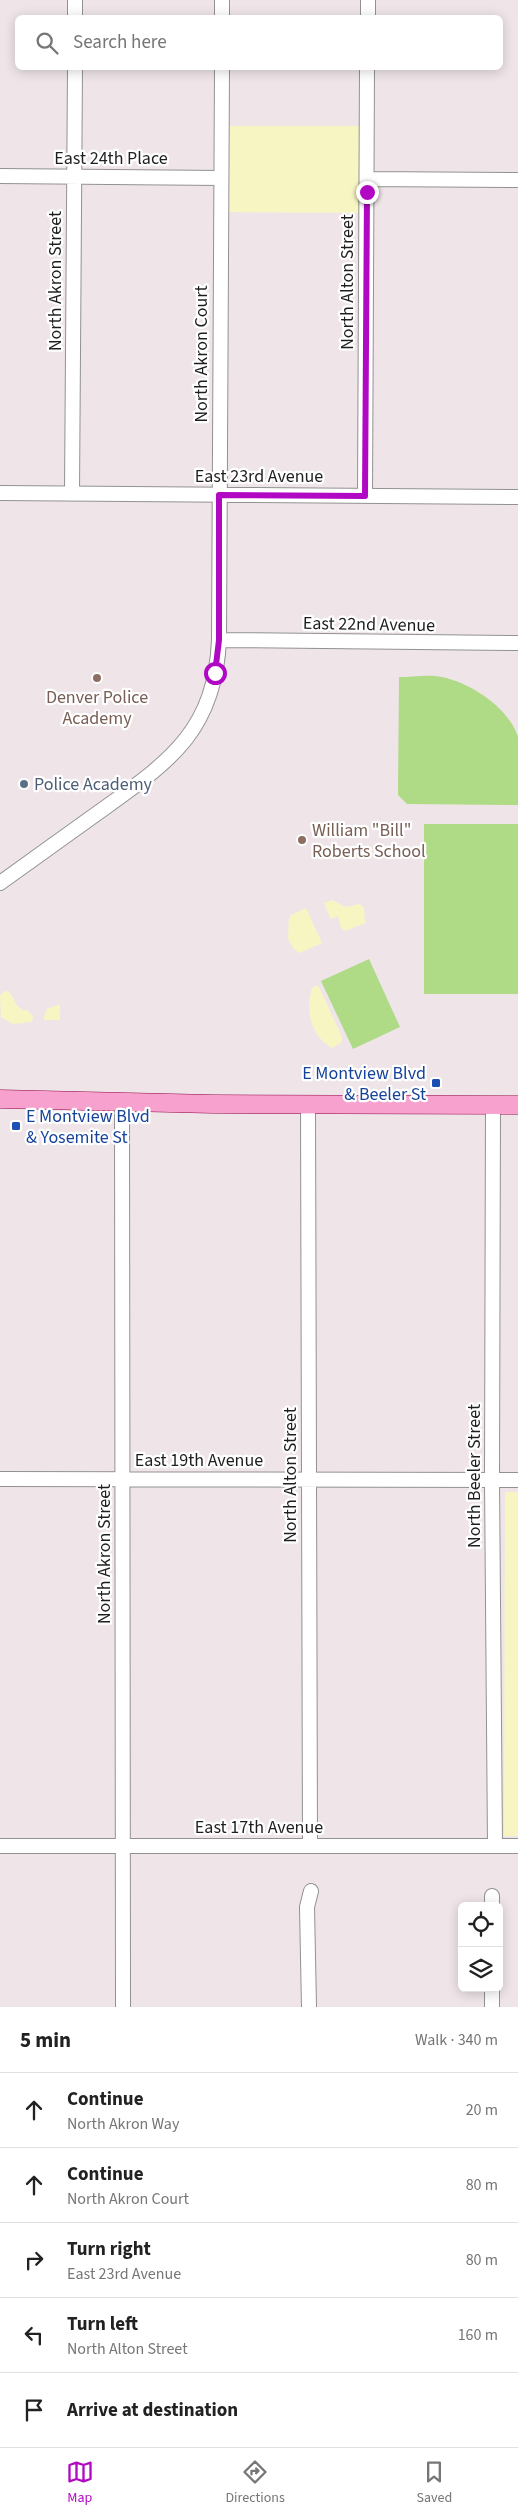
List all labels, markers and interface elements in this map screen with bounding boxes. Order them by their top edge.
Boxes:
search box [15,15,503,70]
icon: search [33,29,61,57]
text: Search here [73,29,167,56]
street label: East 24th Place [54,146,168,171]
route end [356,181,379,204]
street label: North Akron Street [43,211,68,351]
street label: North Alton Street [335,214,360,350]
street label: North Akron Court [189,285,214,423]
street label: East 23rd Avenue [195,464,323,489]
street label: East 22nd Avenue [303,611,435,638]
route start [204,662,227,685]
marker: Denver Police Academy [91,672,103,684]
place label: Denver Police Academy [46,685,148,731]
place label: Police Academy [34,772,153,797]
marker: Police Academy [18,778,30,790]
place label: William "Bill" Roberts School [312,818,426,864]
marker: William "Bill" Roberts School [296,834,308,846]
place label: E Montview Blvd & Beeler St [302,1061,426,1107]
marker: E Montview Blvd & Beeler St [430,1077,442,1089]
place label: E Montview Blvd & Yosemite St [26,1104,150,1150]
marker: E Montview Blvd & Yosemite St [10,1120,22,1132]
street label: North Beeler Street [462,1404,487,1548]
street label: North Alton Street [278,1407,303,1543]
street label: East 19th Avenue [135,1448,263,1473]
street label: North Akron Street [92,1484,117,1624]
street label: East 17th Avenue [195,1815,323,1840]
map controls [458,1902,503,1992]
button: locate [458,1902,503,1947]
button: layers [458,1947,503,1992]
text: 5 min [20,2025,71,2055]
text: Walk · 340 m [415,2029,498,2051]
text: Continue [67,2086,144,2113]
icon: ahead [20,2096,48,2124]
text: 20 m [466,2099,498,2121]
text: North Akron Way [67,2113,179,2135]
text: Continue [67,2161,144,2188]
icon: ahead [20,2171,48,2199]
text: 80 m [466,2174,498,2196]
text: North Akron Court [67,2188,189,2210]
text: Turn right [67,2236,151,2263]
icon: right [20,2246,48,2274]
text: 80 m [466,2249,498,2271]
text: East 23rd Avenue [67,2263,181,2285]
text: Turn left [67,2311,138,2338]
icon: left [20,2321,48,2349]
text: 160 m [458,2324,498,2346]
text: North Alton Street [67,2338,188,2360]
icon: arrive [20,2396,48,2424]
text: Arrive at destination [67,2397,238,2424]
tab: Map [66,2458,94,2508]
tab: Directions [226,2458,285,2508]
tab: Saved [416,2458,452,2508]

